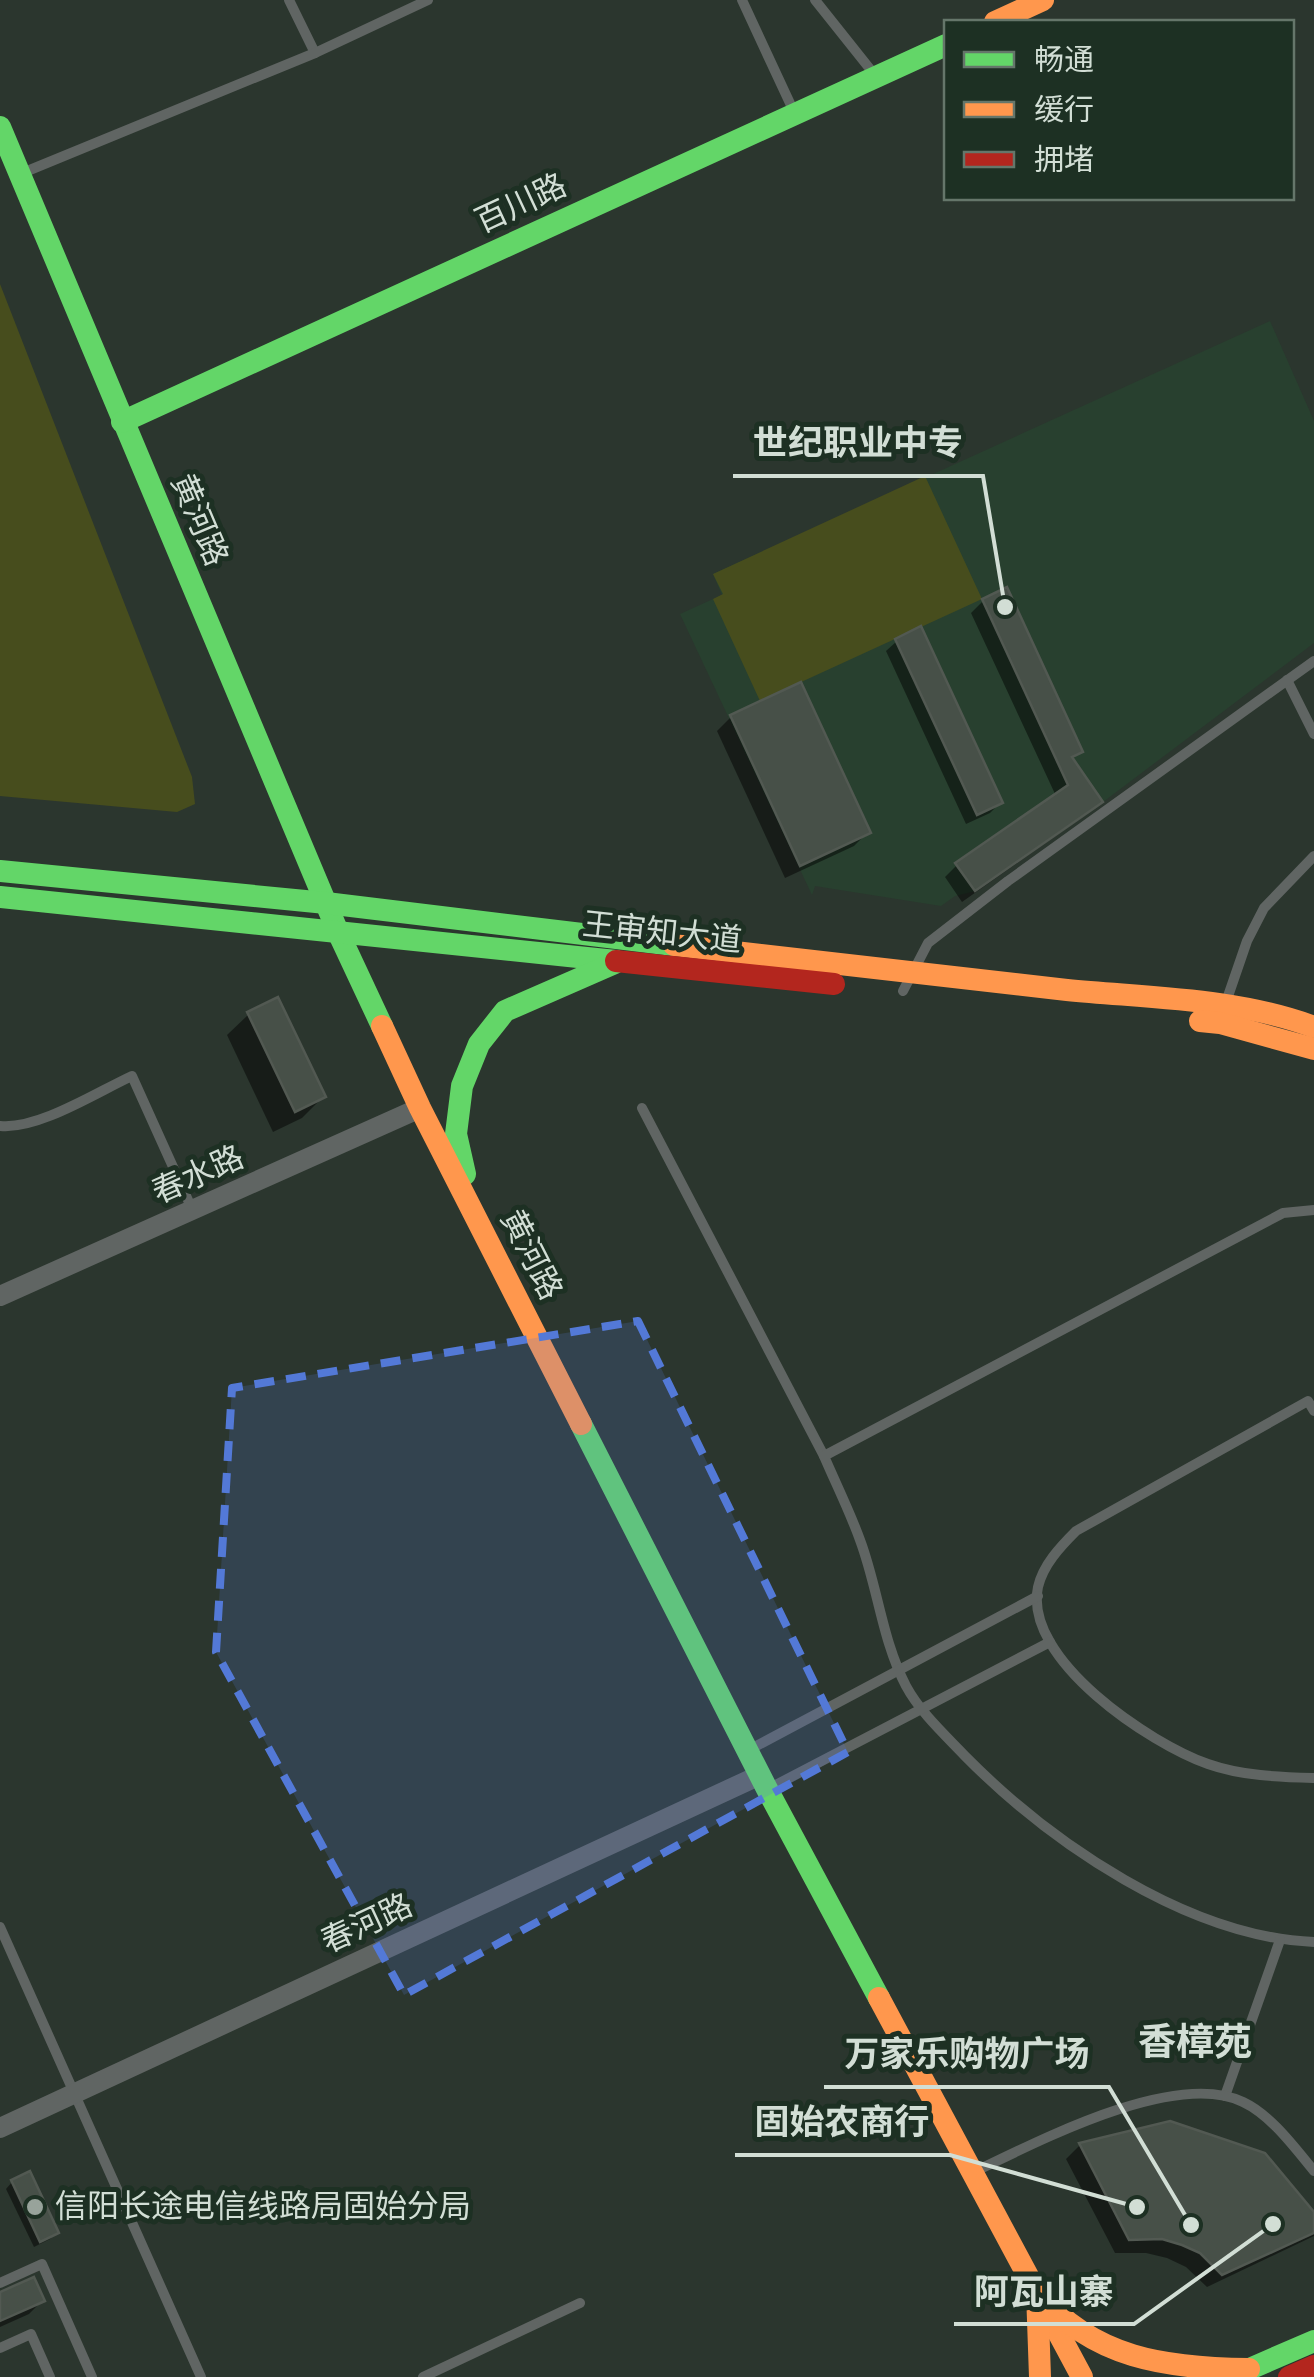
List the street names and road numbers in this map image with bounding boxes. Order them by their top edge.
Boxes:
street label: 百川路 [468,163,574,245]
street label: 黄河路 [159,467,239,573]
street label: 王审知大道 [580,902,744,964]
street label: 春水路 [145,1134,251,1216]
street label: 黄河路 [489,1202,573,1308]
street label: 春河路 [314,1883,420,1965]

